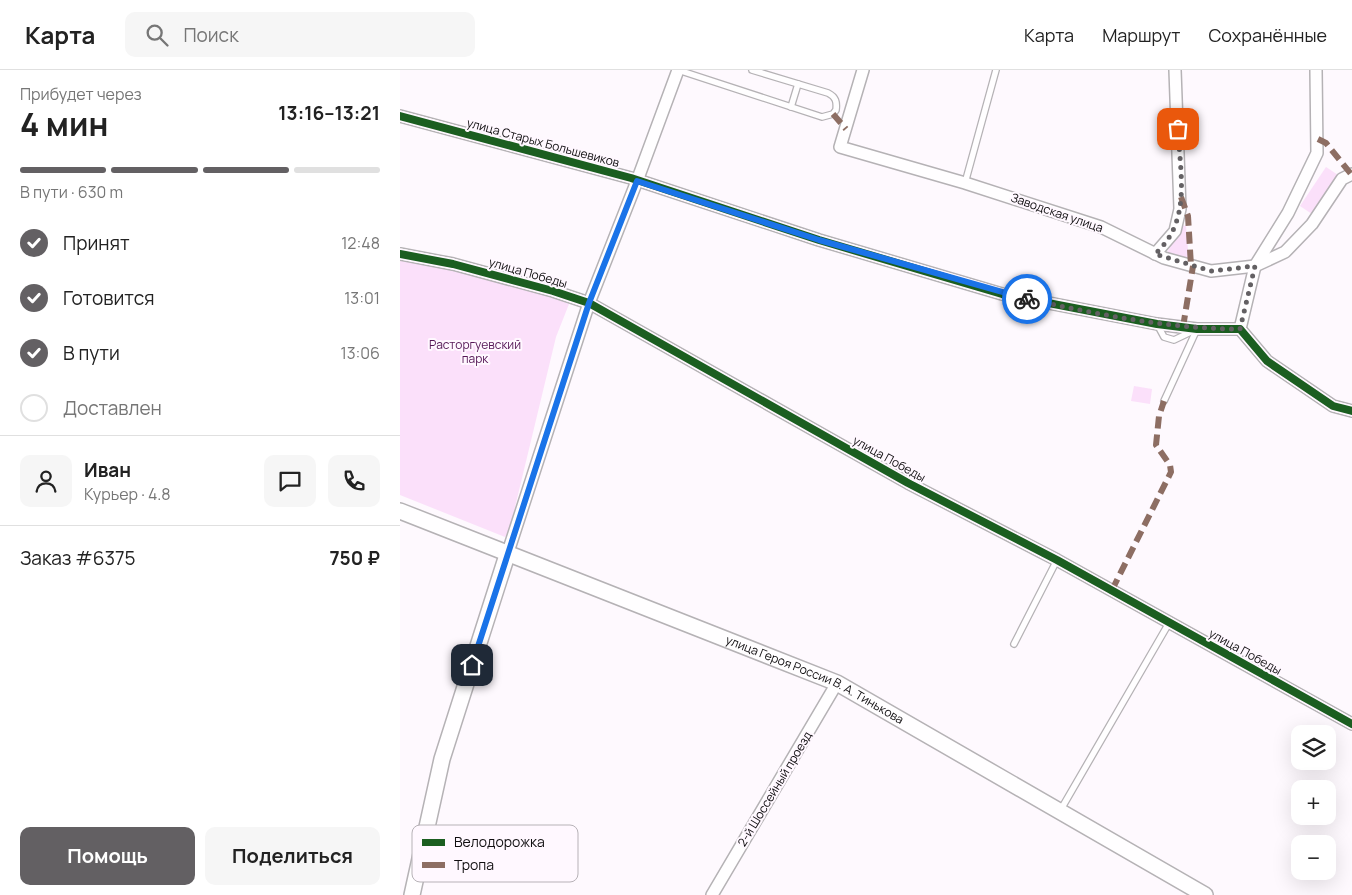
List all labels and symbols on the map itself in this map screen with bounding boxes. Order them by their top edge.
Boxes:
pin [1157,108,1199,150]
street label: улица Старых Большевиков [465,114,622,171]
street label: Заводская улица [1009,189,1106,236]
street label: улица Победы [487,253,569,292]
courier [1002,274,1052,324]
park label: Расторгуевский парк [429,336,521,367]
street label: улица Победы [850,432,929,486]
street label: улица Победы [1206,625,1285,679]
street label: улица Героя России В. А. Тинькова [723,631,907,728]
pin [451,644,493,686]
street label: 2-й Шоссейный проезд [733,728,816,849]
legend [412,825,578,882]
text: Велодорожка [454,832,545,851]
text: Тропа [454,855,494,874]

